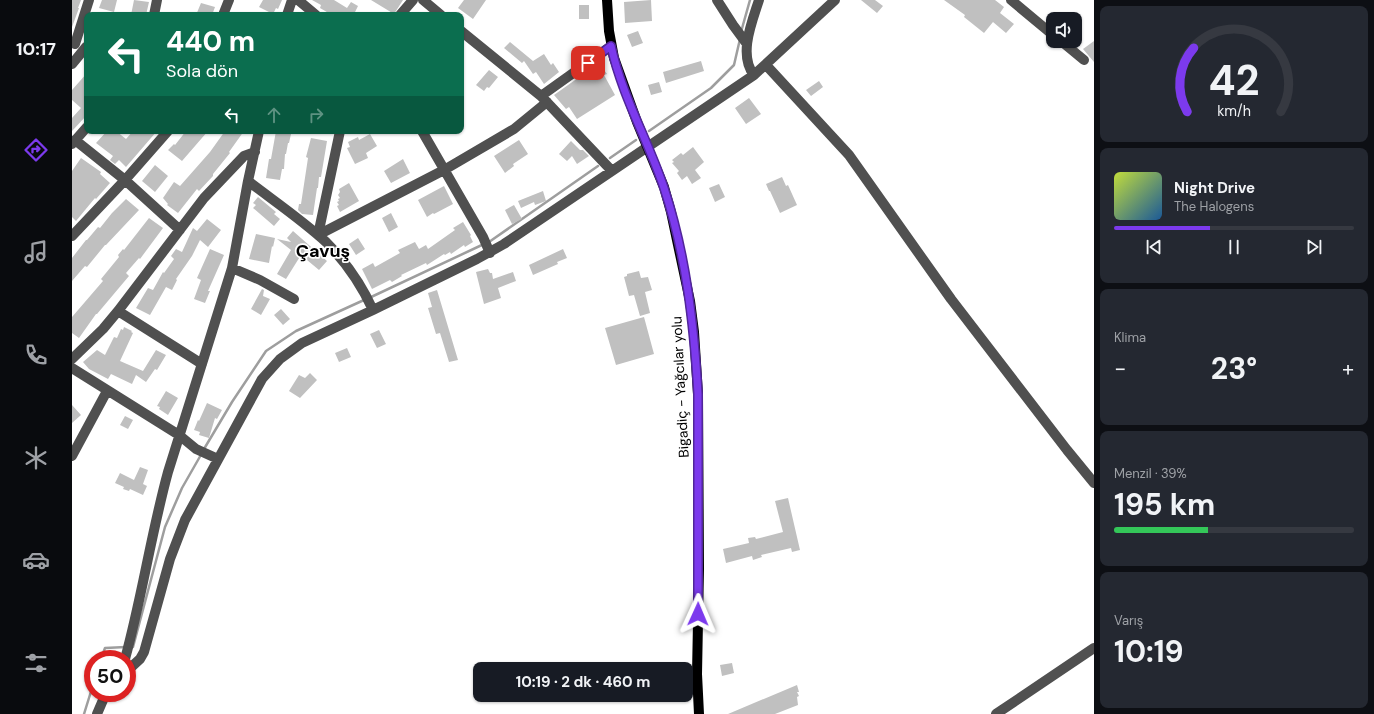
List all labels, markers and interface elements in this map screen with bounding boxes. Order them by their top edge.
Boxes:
map controls [1046,12,1082,48]
button: sound [1046,12,1082,48]
text: 440 m [166,23,255,60]
icon: left [100,28,152,80]
text: 10:17 [16,37,56,61]
pin [571,46,605,80]
icon: arrive [577,52,599,74]
text: 42 [1208,54,1260,108]
text: Sola dön [166,59,238,83]
text: km/h [1217,101,1251,119]
icon: left [221,104,243,126]
icon: ahead [263,104,285,126]
icon: right [305,104,327,126]
icon: directions [22,136,50,164]
text: Night Drive [1174,178,1255,198]
text: The Halogens [1174,198,1254,215]
icon: previous [1143,236,1165,258]
icon: pause [1223,236,1245,258]
icon: next [1303,236,1325,258]
icon: music [22,238,50,266]
district label: Çavuş [296,239,350,263]
street label: Bigadiç - Yağcılar yolu [667,316,693,458]
text: Klima [1114,329,1146,346]
icon: phone [22,341,50,369]
text: 23° [1211,349,1257,388]
text: − [1114,354,1126,383]
text: + [1342,354,1354,383]
icon: climate [22,444,50,472]
text: Menzil · 39% [1114,465,1187,482]
text: 195 km [1114,485,1215,524]
icon: car [22,546,50,574]
position arrow [677,593,719,635]
text: Varış [1114,612,1143,629]
text: 10:19 [1114,632,1184,671]
icon: filters [22,649,50,677]
speed limit sign: 50 [84,650,136,702]
text: 10:19 · 2 dk · 460 m [516,672,650,692]

